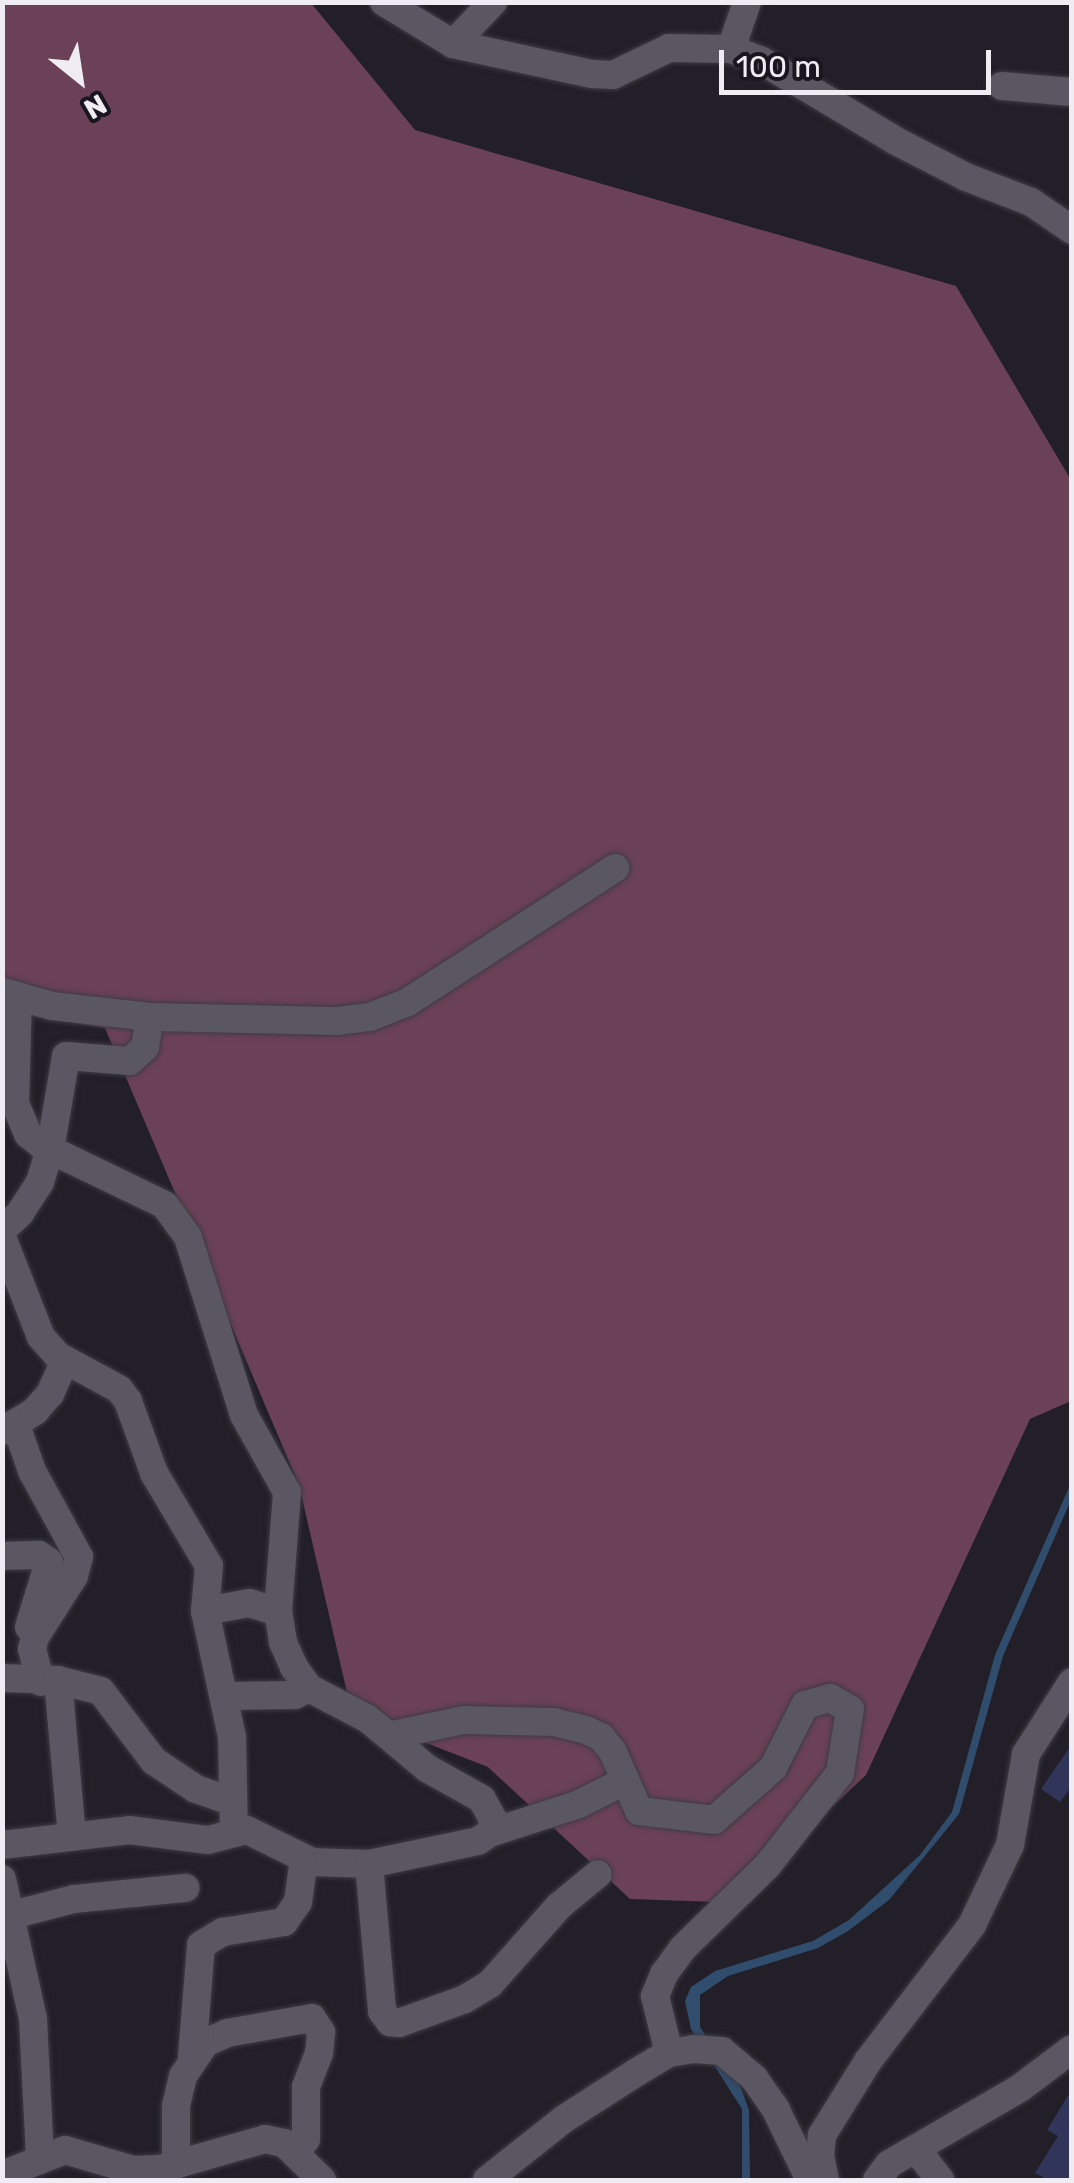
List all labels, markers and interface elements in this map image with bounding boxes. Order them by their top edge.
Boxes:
north arrow [30,30,130,130]
scale bar [724,30,996,92]
text: 100 m [736,49,821,85]
text: N [78,87,112,126]

